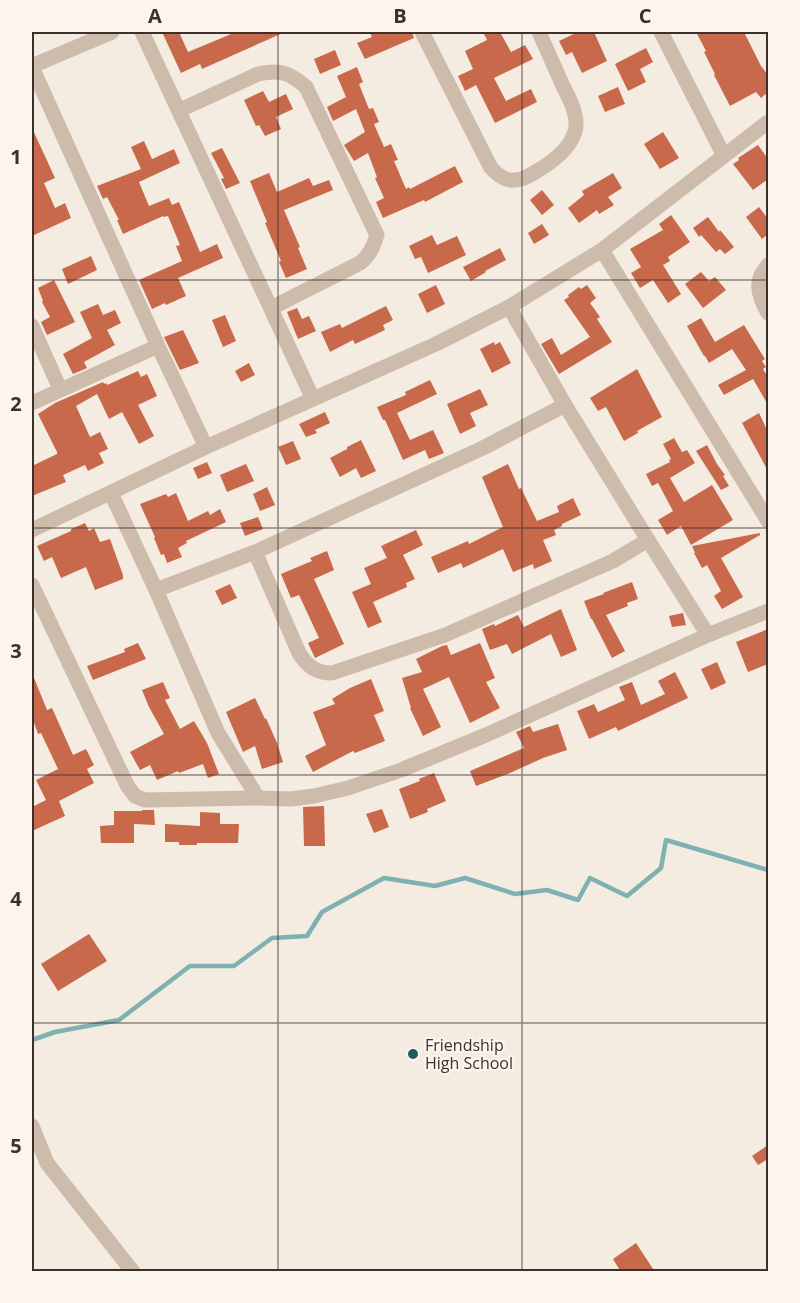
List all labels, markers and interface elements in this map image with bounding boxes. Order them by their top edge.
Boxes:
text: A [148,2,162,29]
text: B [393,2,407,29]
text: C [639,2,652,29]
text: 1 [10,143,22,170]
text: 2 [10,390,22,417]
text: 3 [10,637,22,664]
text: 4 [10,885,22,912]
place label: Friendship High School [425,1034,513,1074]
marker: Friendship High School [406,1047,420,1061]
text: 5 [10,1132,22,1159]

